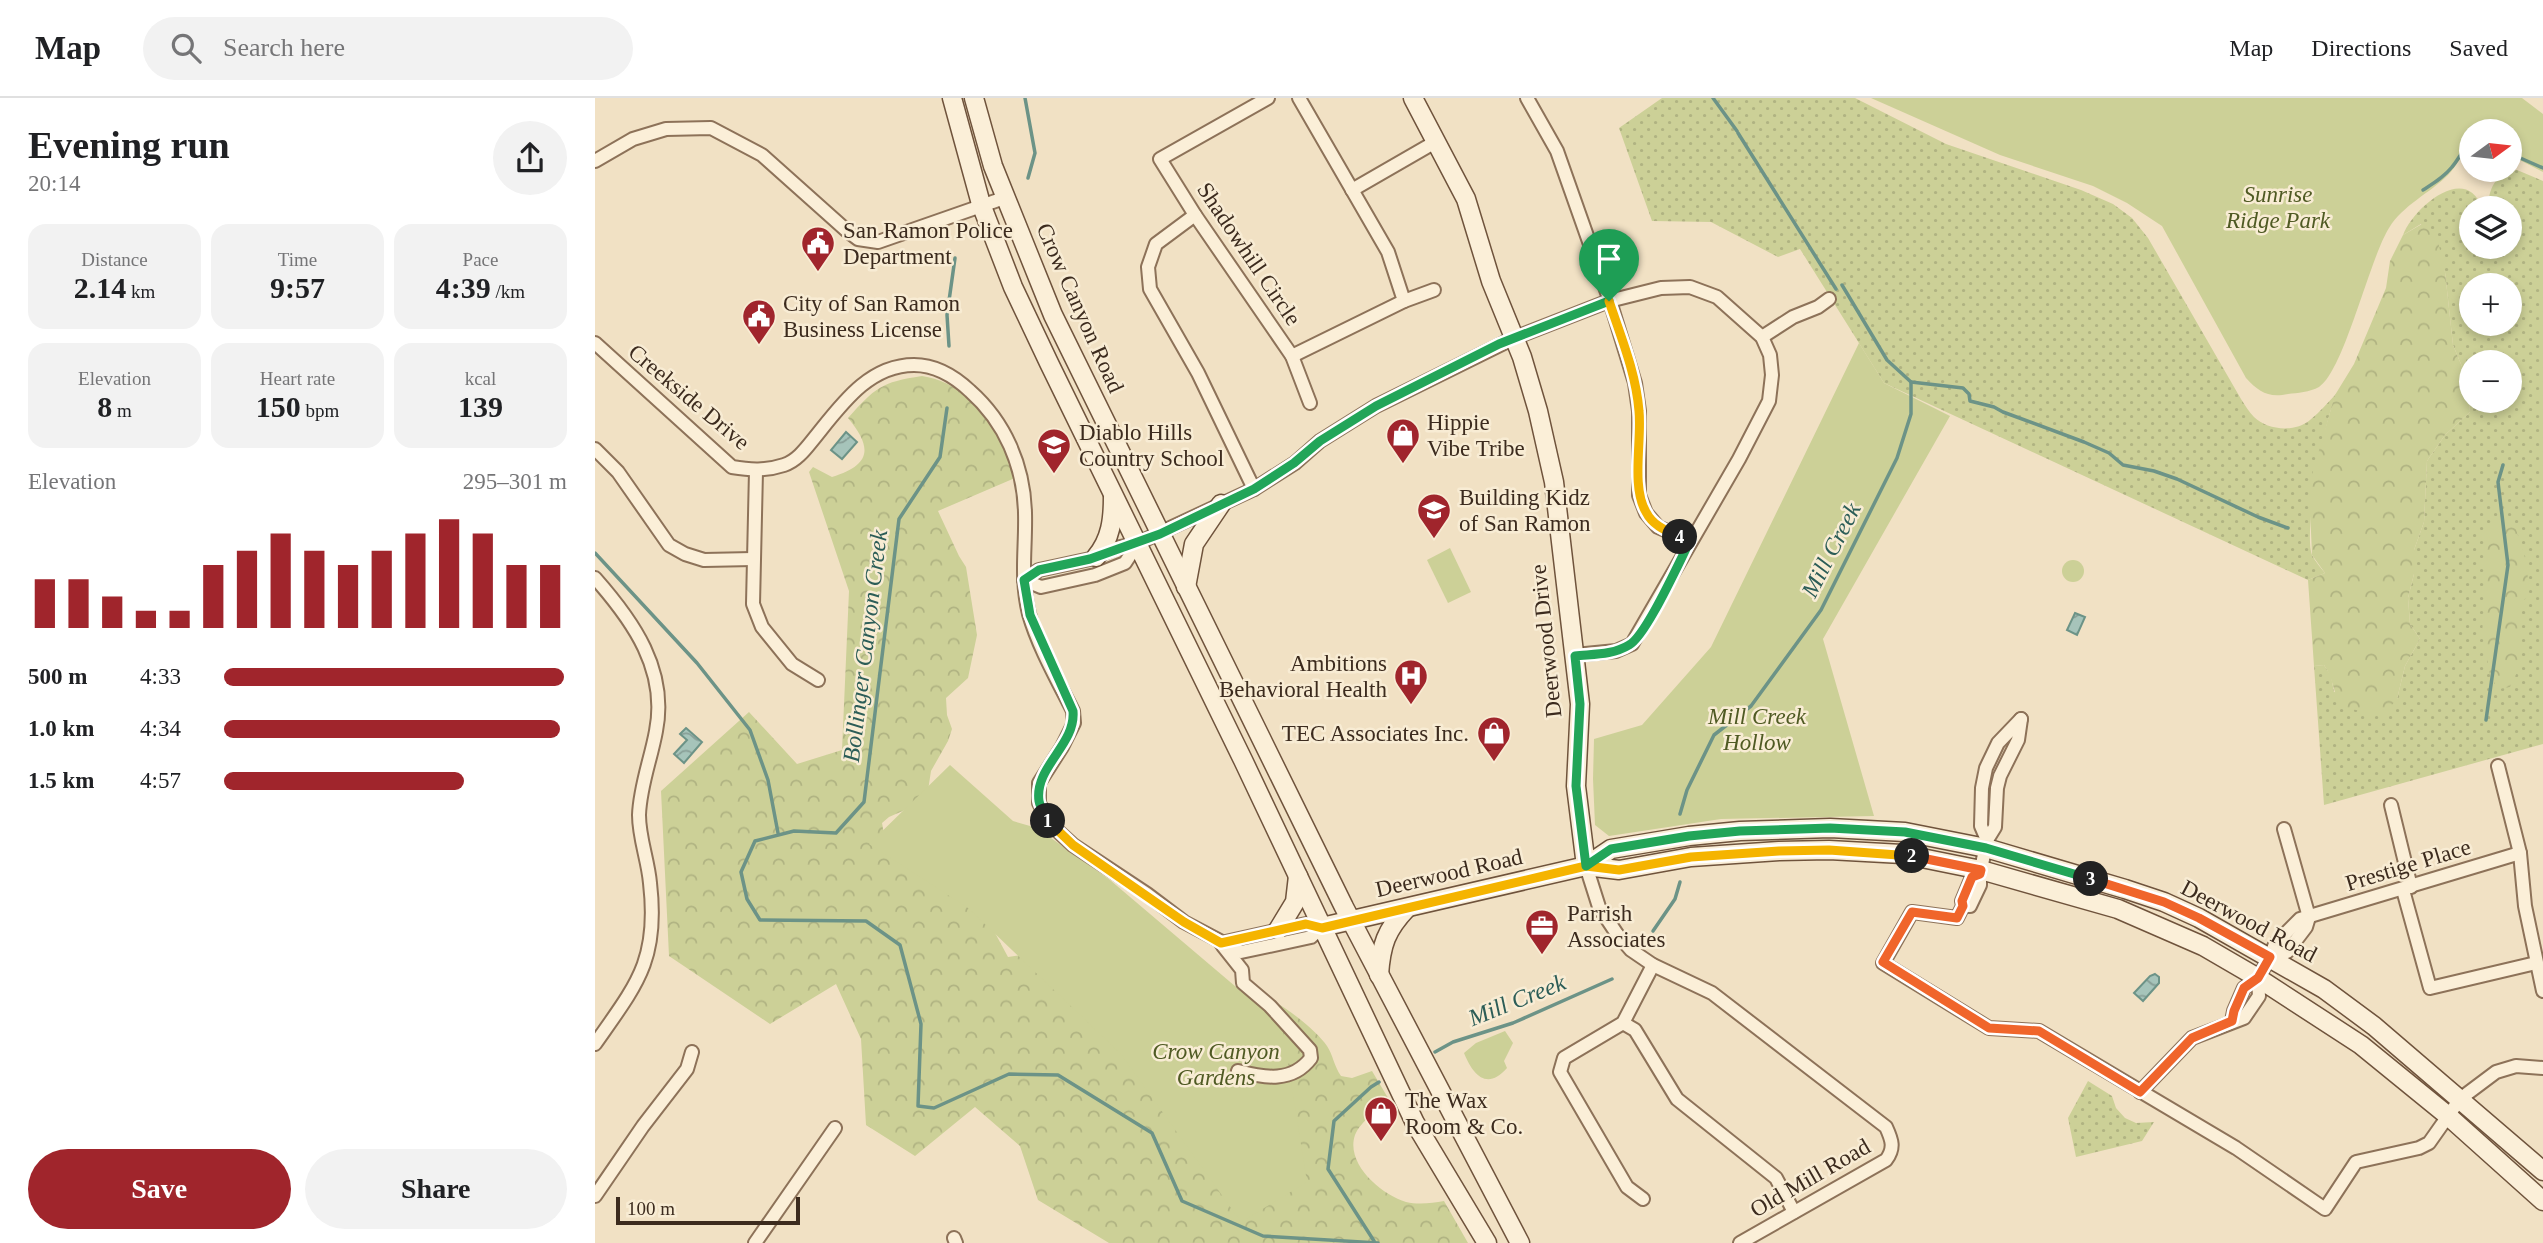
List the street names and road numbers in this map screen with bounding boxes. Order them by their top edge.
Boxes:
street label: Shadowhill Circle [1192,178,1306,330]
street label: Crow Canyon Road [1031,219,1129,397]
street label: Creekside Drive [623,339,755,455]
street label: Deerwood Drive [1526,563,1566,719]
street label: Prestige Place [2342,834,2474,896]
street label: Deerwood Road [1373,844,1525,902]
street label: Deerwood Road [2177,875,2322,968]
street label: Old Mill Road [1746,1133,1875,1222]

